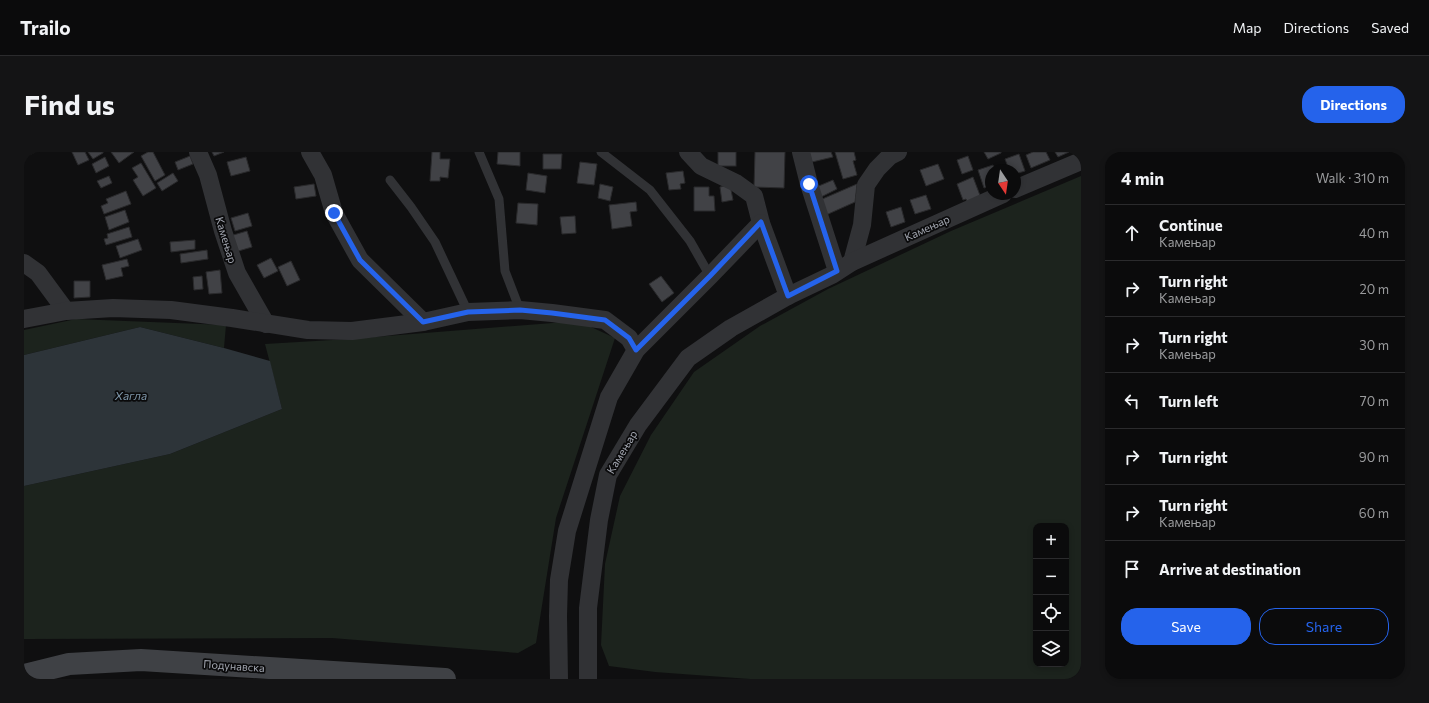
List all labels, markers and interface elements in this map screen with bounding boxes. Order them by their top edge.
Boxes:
text: Trailo [20,16,71,39]
text: Map [1233,19,1262,36]
text: Directions [1284,19,1349,36]
text: Saved [1371,19,1409,36]
button: Directions [1302,86,1405,123]
text: Find us [24,87,115,121]
north arrow [985,164,1021,200]
text: 4 min [1121,168,1164,189]
text: Walk · 310 m [1316,170,1389,186]
route start [800,175,818,193]
route end [325,204,343,222]
street label: Камењар [902,212,951,243]
street label: Камењар [213,215,240,265]
text: Continue [1159,216,1223,234]
icon: ahead [1121,222,1143,244]
text: 40 m [1359,225,1389,241]
text: Камењар [1159,234,1216,250]
text: Turn right [1159,272,1228,290]
icon: right [1121,278,1143,300]
text: 20 m [1360,281,1389,297]
text: Камењар [1159,290,1216,306]
text: Turn right [1159,328,1228,346]
icon: right [1121,334,1143,356]
text: 30 m [1359,337,1389,353]
text: Камењар [1159,346,1216,362]
water label: Хагла [114,388,147,402]
icon: left [1121,390,1143,412]
text: Turn left [1159,392,1218,410]
text: 70 m [1360,393,1389,409]
street label: Камењар [604,428,640,476]
icon: right [1121,446,1143,468]
text: Turn right [1159,448,1228,466]
text: 90 m [1359,449,1389,465]
text: Turn right [1159,496,1228,514]
icon: right [1121,502,1143,524]
text: 60 m [1359,505,1389,521]
text: Камењар [1159,514,1216,530]
map controls [1033,523,1069,667]
button: + [1033,523,1069,559]
icon: arrive [1121,558,1143,580]
button: − [1033,559,1069,595]
text: Arrive at destination [1159,560,1301,578]
button: locate [1033,595,1069,631]
button: Save [1121,608,1251,645]
button: Share [1259,608,1389,645]
button: layers [1033,631,1069,667]
street label: Подунавска [203,657,265,674]

